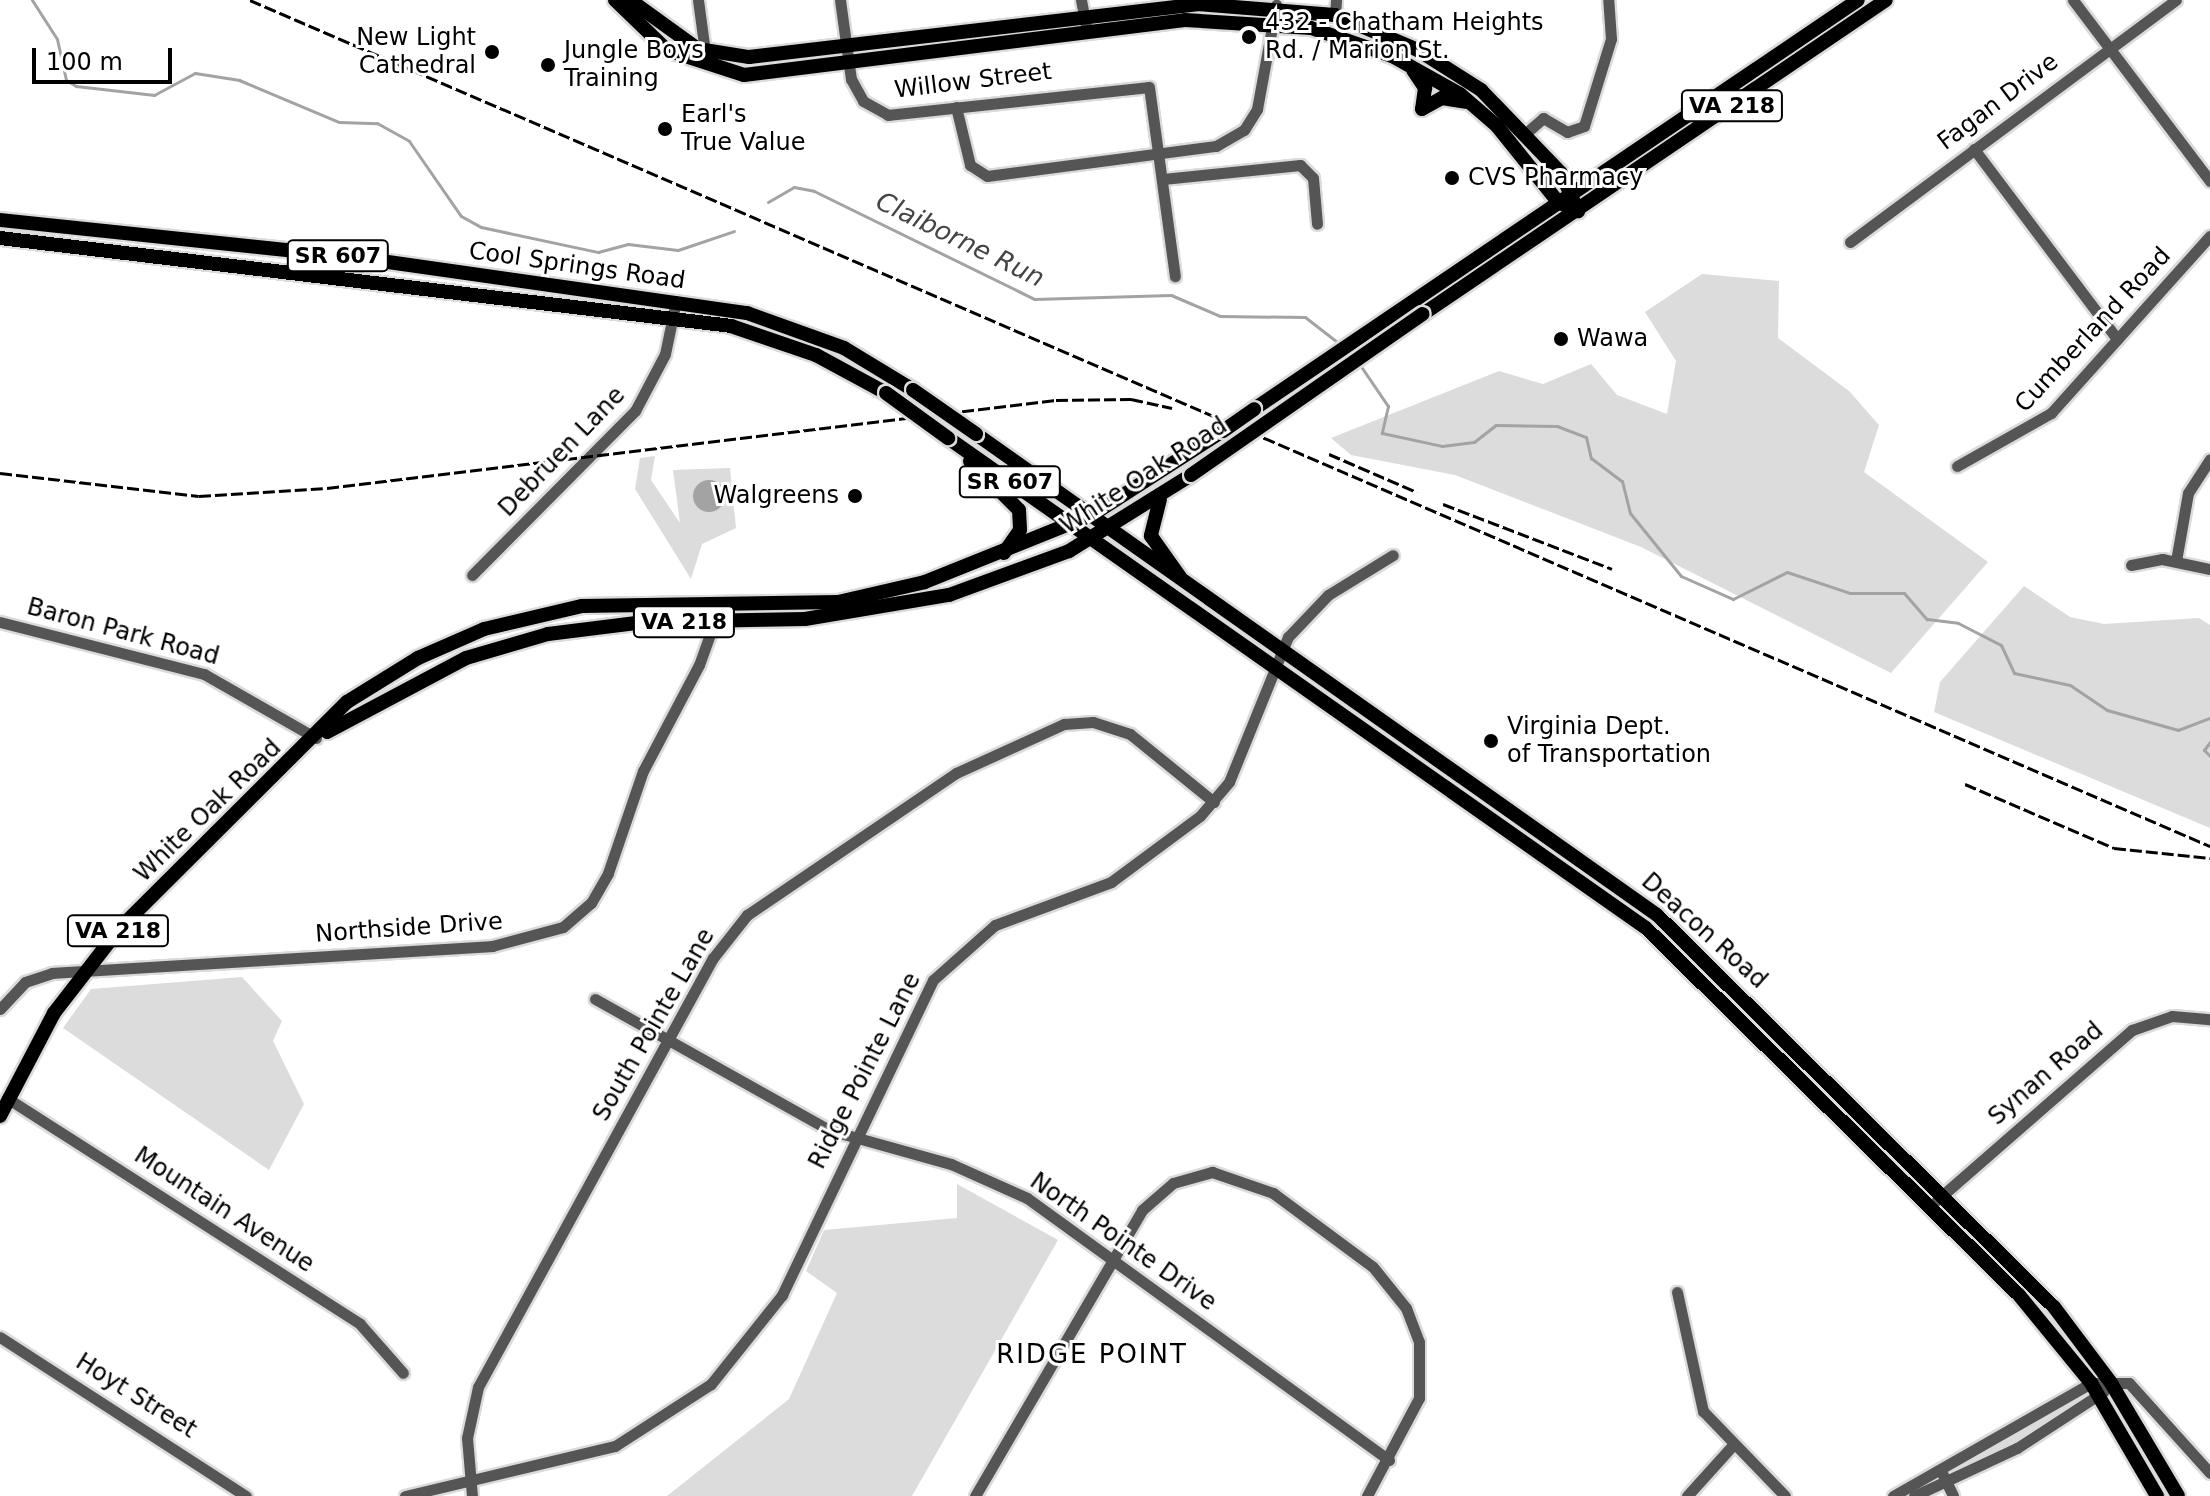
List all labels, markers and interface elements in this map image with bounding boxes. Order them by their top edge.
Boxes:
place label: 432 - Chatham Heights Rd. / Marion St. [1265,9,1544,65]
place label: New Light Cathedral [356,24,476,80]
marker: 432 - Chatham Heights Rd. / Marion St. [1240,28,1258,46]
scale bar [36,32,176,82]
place label: Jungle Boys Training [564,37,704,93]
marker: New Light Cathedral [483,43,501,61]
street label: Fagan Drive [1932,47,2064,157]
text: 100 m [46,48,123,76]
marker: Jungle Boys Training [539,56,557,74]
street label: Willow Street [893,57,1053,105]
road number: VA 218 [1680,88,1784,124]
place label: Earl's True Value [681,101,806,157]
marker: Earl's True Value [656,120,674,138]
place label: CVS Pharmacy [1468,164,1643,192]
marker: CVS Pharmacy [1443,169,1461,187]
water label: Claiborne Run [871,186,1049,294]
street label: Cool Springs Road [467,237,687,295]
road number: SR 607 [286,238,390,274]
street label: Cumberland Road [2009,242,2177,418]
place label: Wawa [1577,325,1648,353]
marker: Wawa [1552,330,1570,348]
street label: Debruen Lane [493,381,631,523]
street label: White Oak Road [1055,411,1233,541]
road number: SR 607 [958,464,1062,500]
place label: Walgreens [714,482,839,510]
marker: Walgreens [846,487,864,505]
street label: Baron Park Road [24,592,222,672]
road number: VA 218 [632,604,736,640]
place label: Virginia Dept. of Transportation [1507,713,1711,769]
marker: Virginia Dept. of Transportation [1482,732,1500,750]
street label: White Oak Road [129,734,287,888]
street label: Deacon Road [1635,867,1773,995]
street label: Northside Drive [314,907,504,949]
road number: VA 218 [66,913,170,949]
street label: South Pointe Lane [587,924,721,1126]
street label: Ridge Pointe Lane [803,968,927,1174]
street label: Synan Road [1983,1016,2109,1132]
street label: Mountain Avenue [129,1141,319,1279]
street label: North Pointe Drive [1024,1167,1222,1317]
district label: RIDGE POINT [996,1339,1188,1371]
street label: Hoyt Street [70,1348,202,1444]

